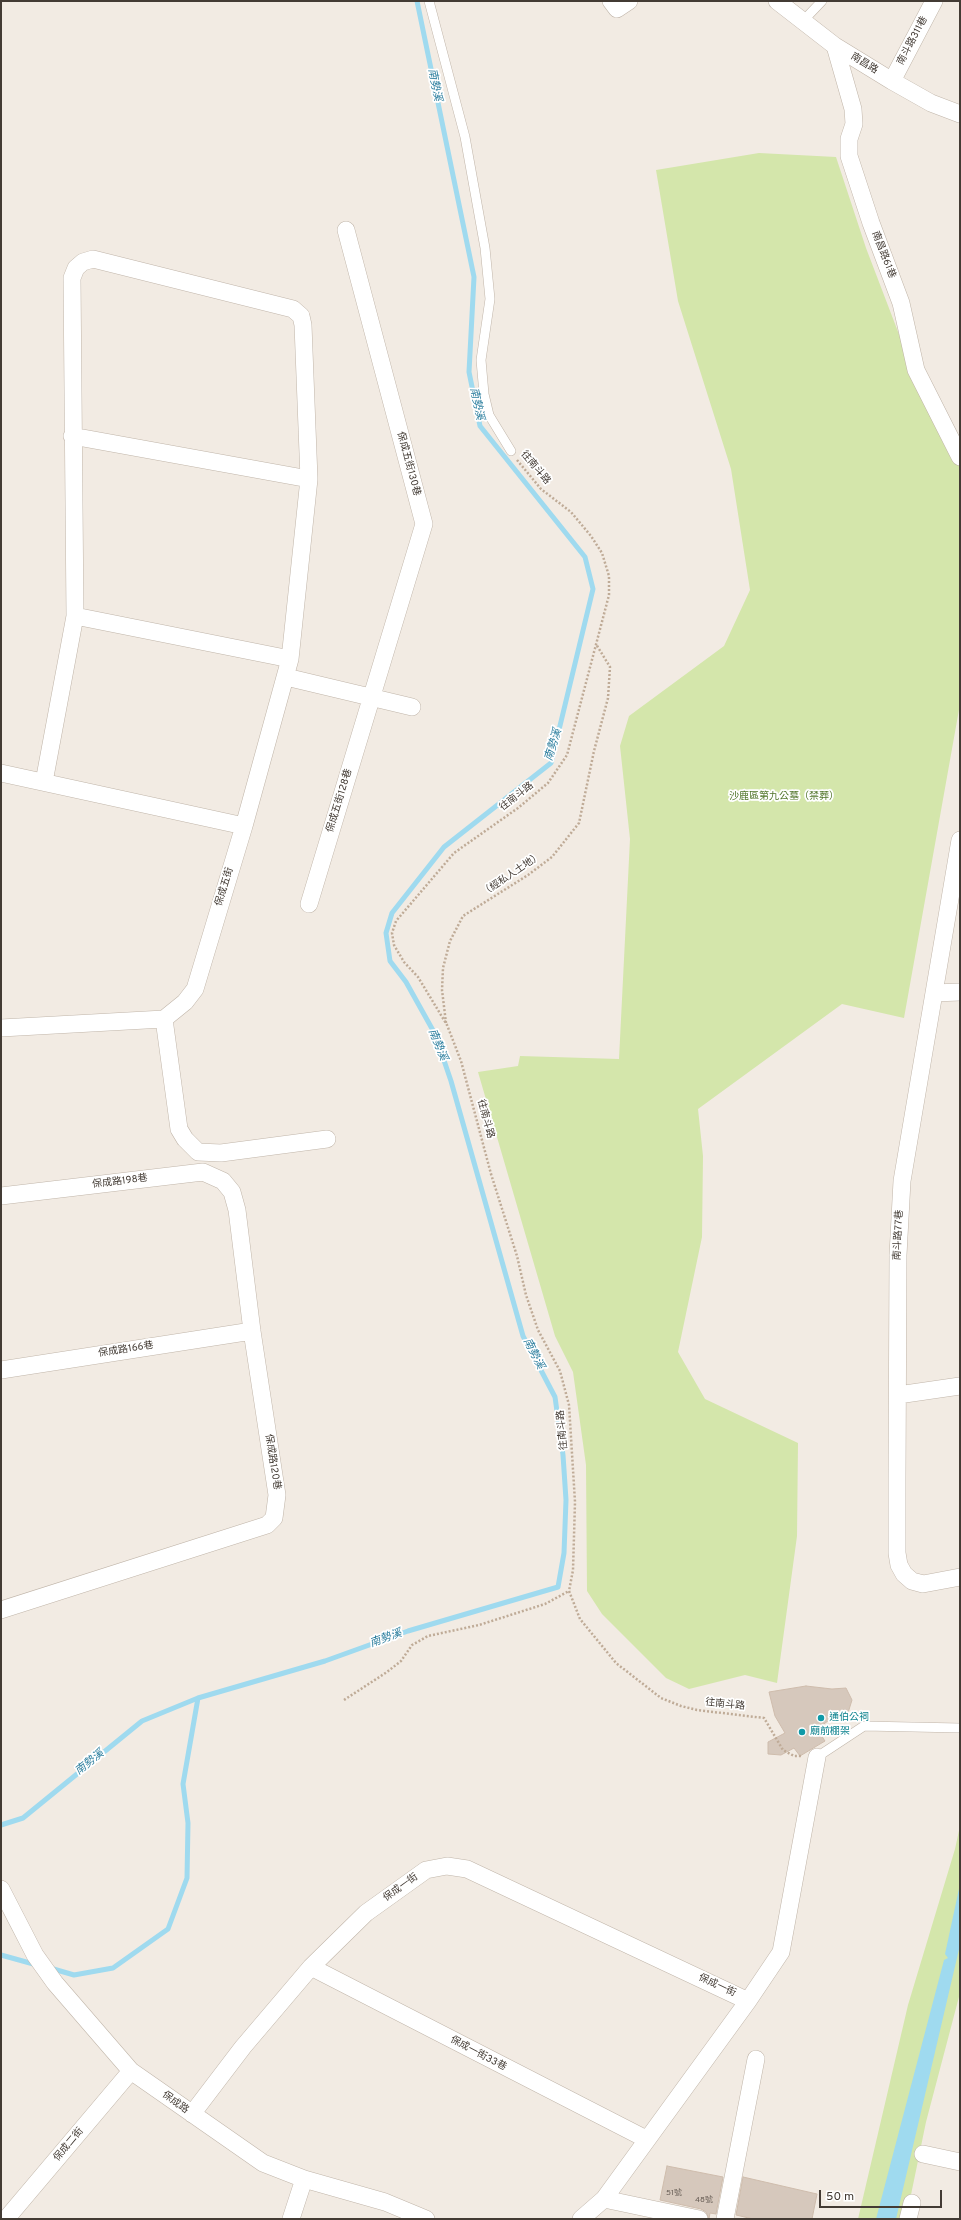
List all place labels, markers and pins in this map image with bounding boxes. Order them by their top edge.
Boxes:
place label: 通伯公祠 [829,1712,869,1724]
marker: 通伯公祠 [816,1713,826,1723]
place label: 廟前棚架 [810,1726,850,1738]
marker: 廟前棚架 [797,1727,807,1737]

